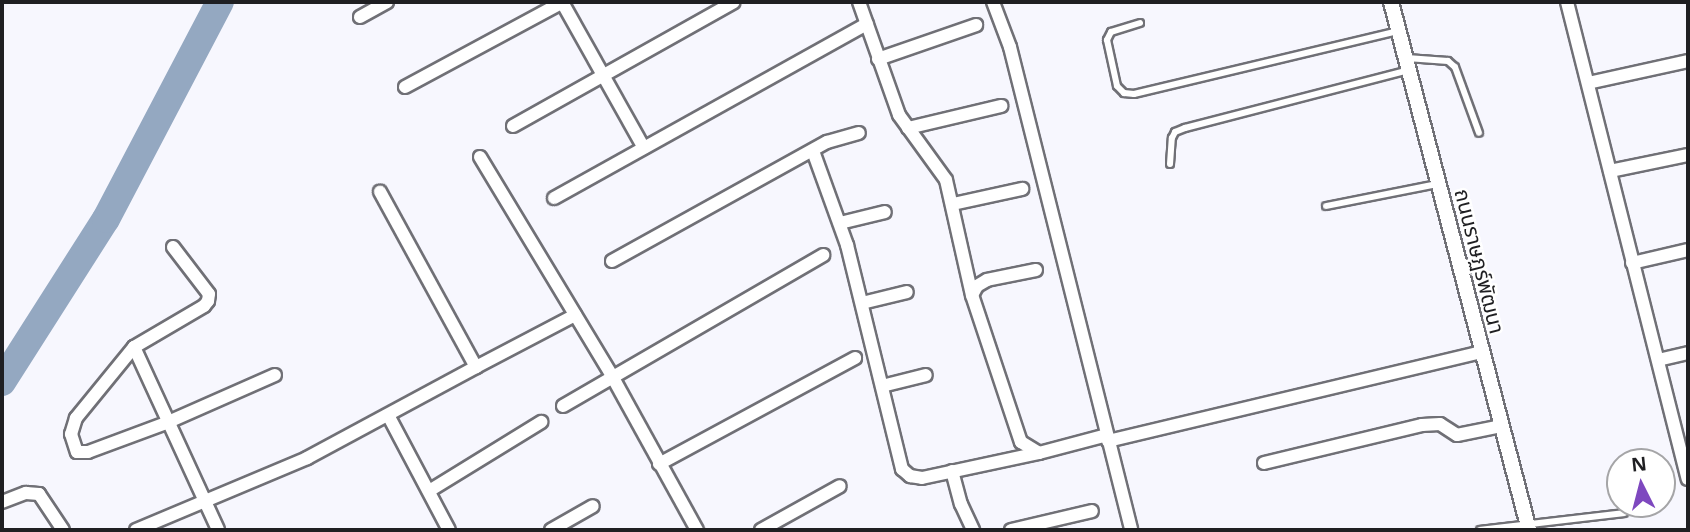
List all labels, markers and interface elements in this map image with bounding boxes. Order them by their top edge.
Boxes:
street label: ถนนราษฏร์พัฒนา [1450,186,1510,336]
north arrow [1606,448,1676,518]
text: N [1630,450,1648,478]

